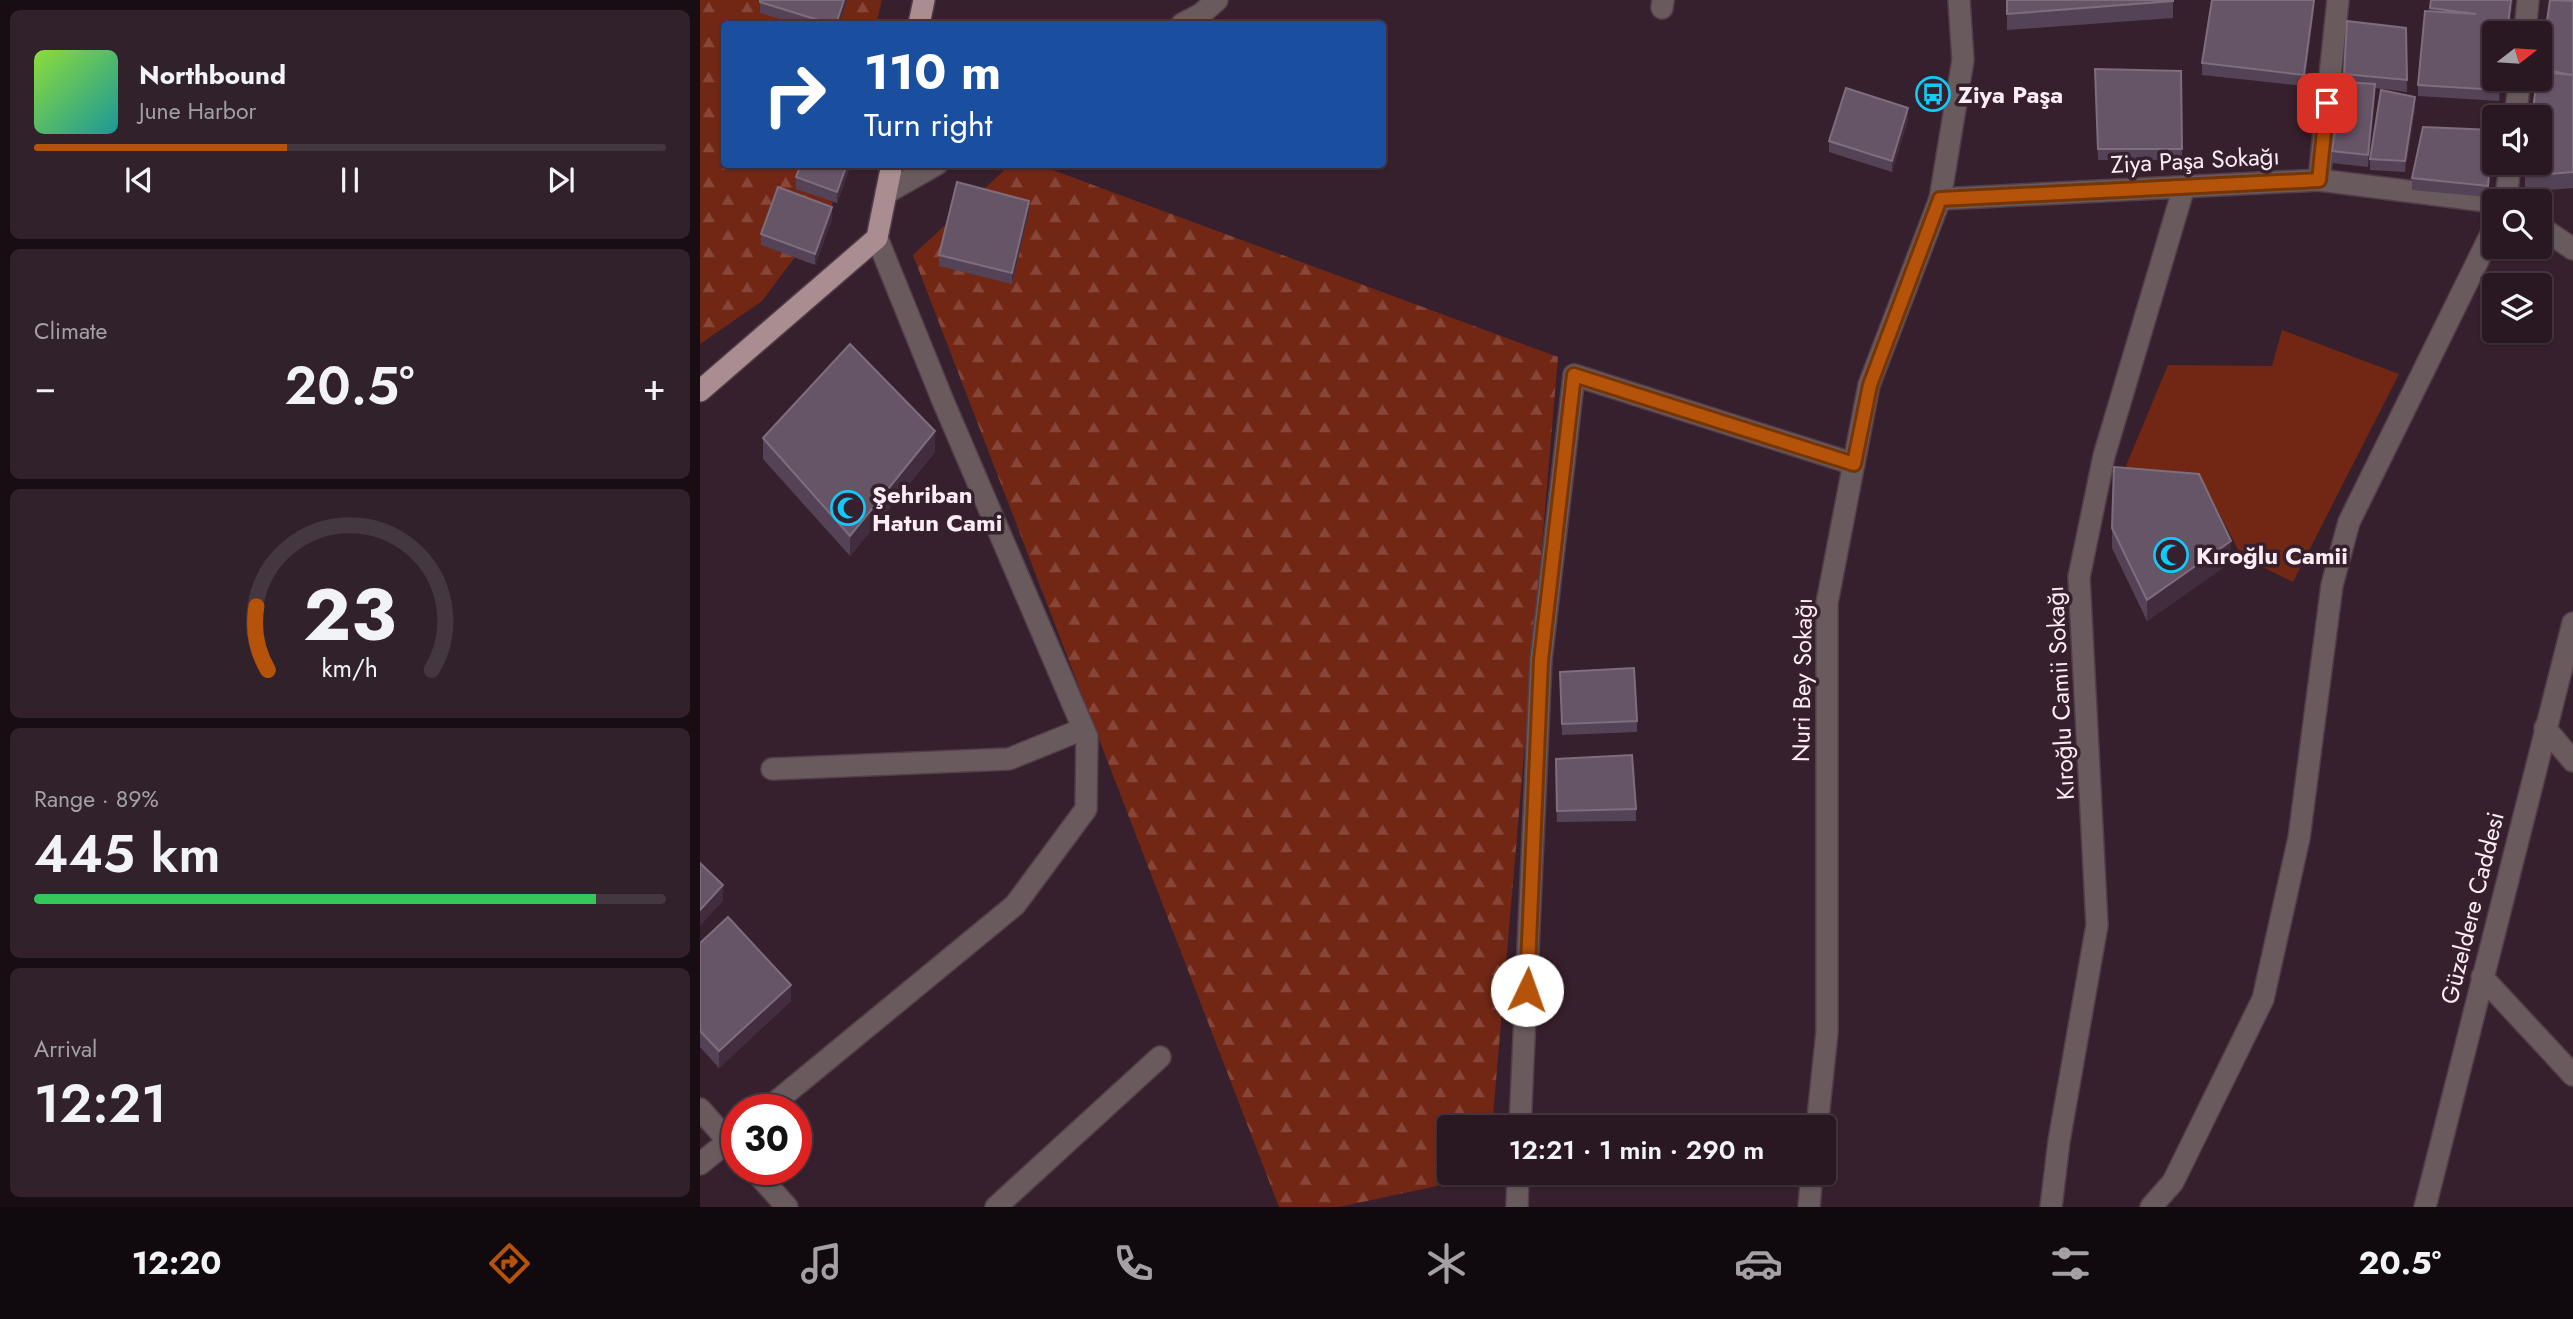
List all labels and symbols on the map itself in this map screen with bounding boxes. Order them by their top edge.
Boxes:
north arrow [2482,21,2552,91]
pin [2297,73,2357,133]
bus stop icon: Ziya Paşa [1914,75,1952,113]
place label: Ziya Paşa [1958,77,2063,112]
street label: Ziya Paşa Sokağı [2110,138,2280,182]
place label: Şehriban Hatun Cami [872,477,1002,540]
mosque icon: Şehriban Hatun Cami [829,489,867,527]
mosque icon: Kıroğlu Camii [2152,536,2190,574]
place label: Kıroğlu Camii [2196,538,2348,573]
street label: Kıroğlu Camii Sokağı [2037,585,2083,801]
street label: Nuri Bey Sokağı [1783,598,1821,762]
street label: Güzeldere Caddesi [2431,808,2513,1008]
position arrow [1490,953,1564,1027]
speed limit sign: 30 [721,1094,812,1185]

